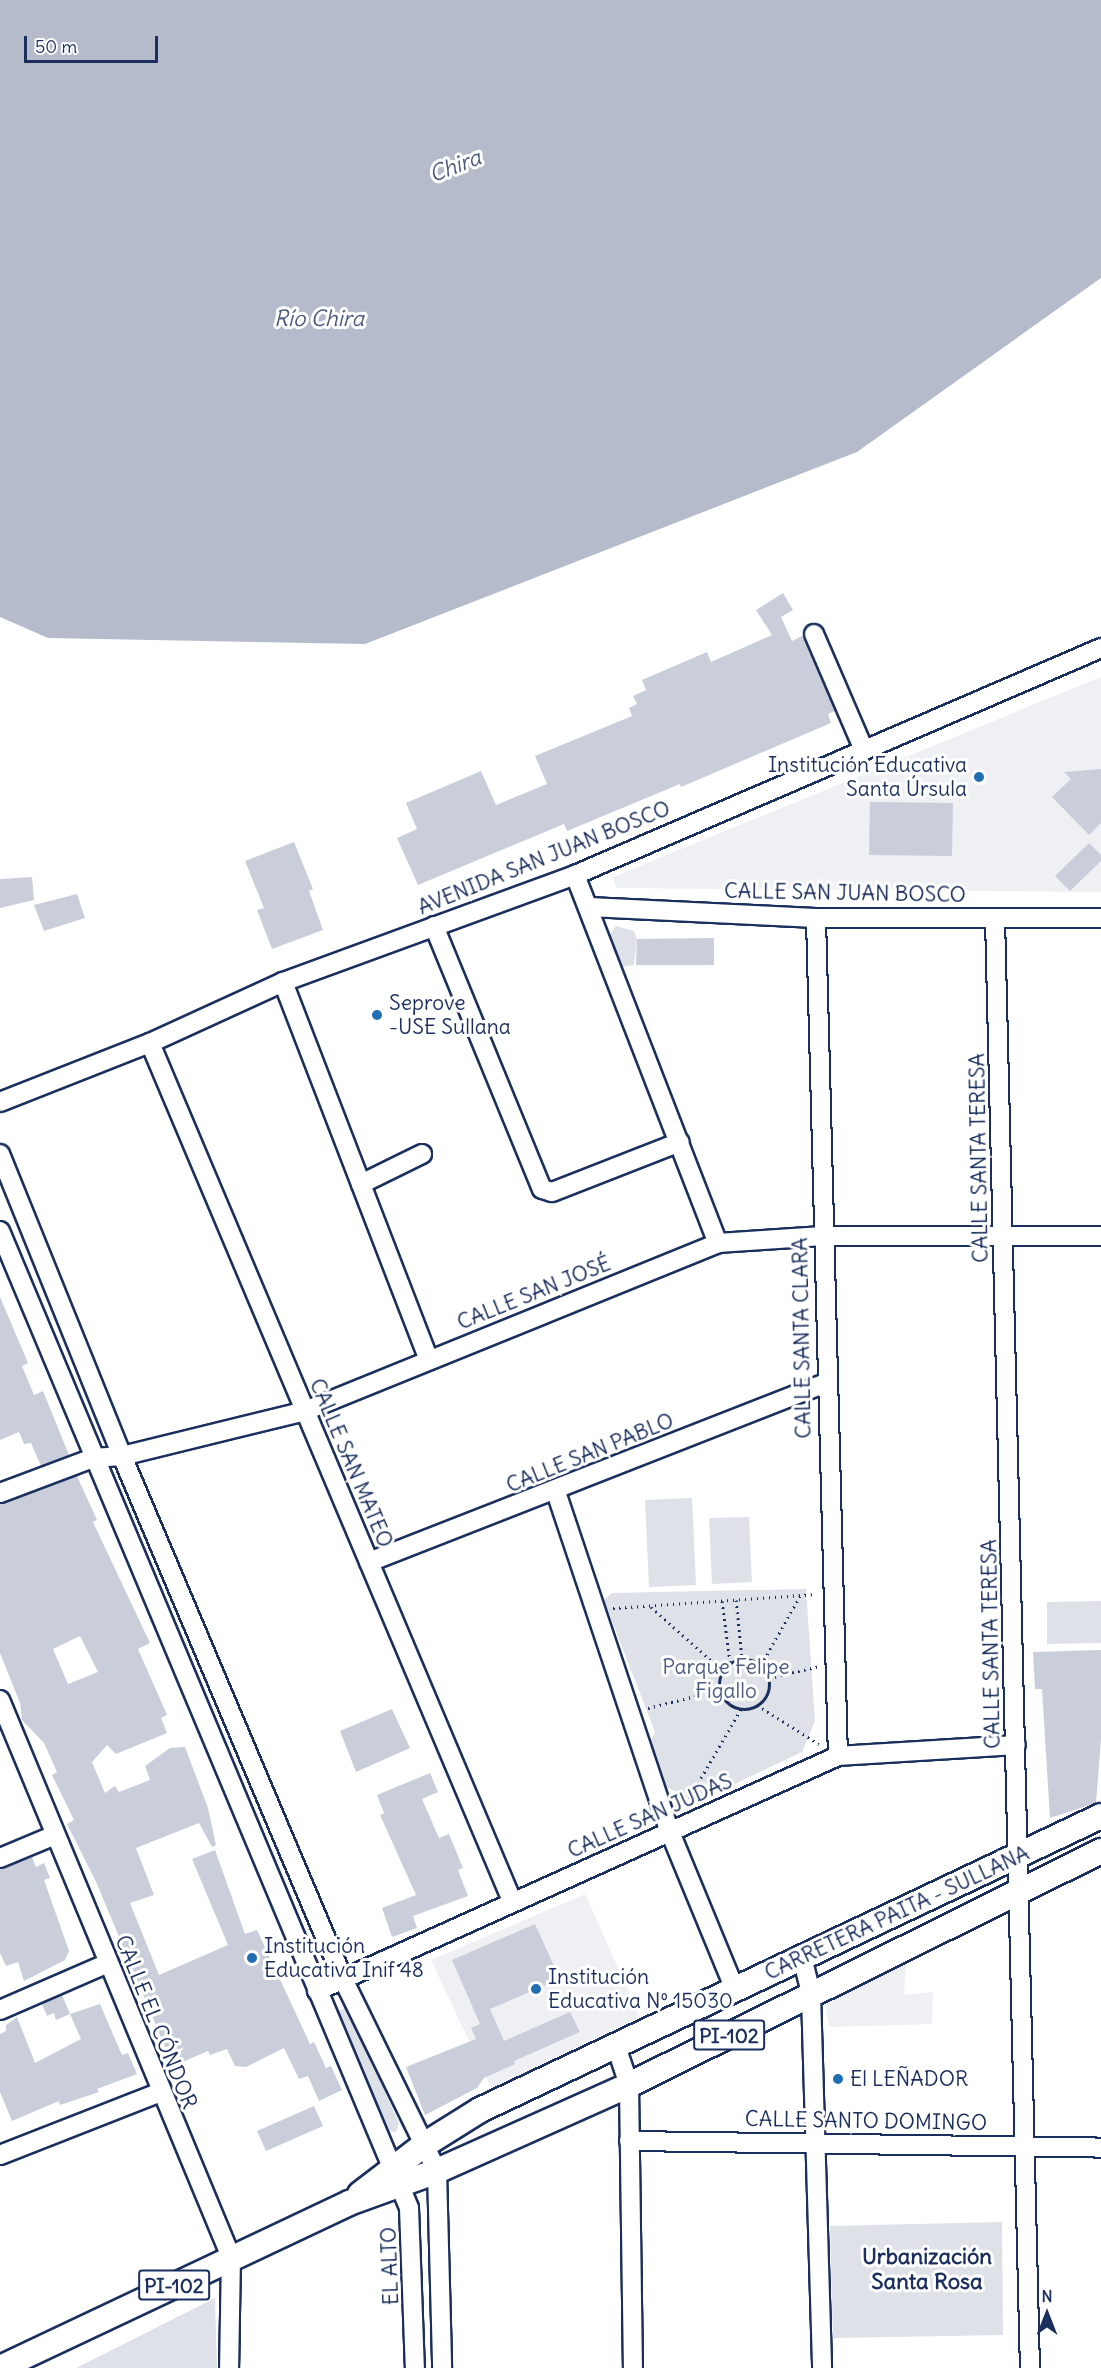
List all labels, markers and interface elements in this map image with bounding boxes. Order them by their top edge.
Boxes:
scale bar [27,24,160,62]
text: 50 m [35,35,77,58]
water label: Chira [425,144,485,188]
water label: Río Chira [274,306,364,332]
place label: Institución Educativa Santa Úrsula [768,752,967,802]
marker: Institución Educativa Santa Úrsula [972,770,986,784]
street label: AVENIDA SAN JUAN BOSCO [414,796,674,920]
street label: CALLE SAN JUAN BOSCO [724,878,966,908]
place label: Seprove -USE Sullana [389,990,511,1040]
marker: Seprove -USE Sullana [370,1008,384,1022]
street label: CALLE SANTA TERESA [965,1053,993,1263]
street label: CALLE SANTA CLARA [788,1237,816,1439]
street label: CALLE SAN JOSÉ [454,1251,614,1335]
street label: CALLE SAN MATEO [304,1375,398,1551]
street label: CALLE SAN PABLO [503,1408,677,1498]
street label: CALLE SANTA TERESA [977,1539,1005,1749]
park label: Parque Felipe Figallo [662,1654,790,1704]
street label: CALLE SAN JUDAS [564,1768,736,1864]
street label: CARRETERA PAITA - SULLANA [761,1840,1033,1986]
street label: CALLE EL CÓNDOR [110,1932,202,2112]
place label: Institución Educativa Inif 48 [264,1933,424,1983]
marker: Institución Educativa Inif 48 [245,1951,259,1965]
place label: Institución Educativa Nº 15030 [548,1964,733,2014]
marker: Institución Educativa Nº 15030 [529,1982,543,1996]
road number: PI-102 [693,2018,765,2052]
place label: El LEÑADOR [850,2066,968,2092]
marker: El LEÑADOR [831,2072,845,2086]
street label: CALLE SANTO DOMINGO [745,2106,987,2136]
street label: EL ALTO [376,2226,404,2306]
district label: Urbanización Santa Rosa [862,2243,992,2294]
road number: PI-102 [138,2268,210,2302]
north arrow [1017,2284,1077,2344]
text: N [1041,2286,1053,2306]

